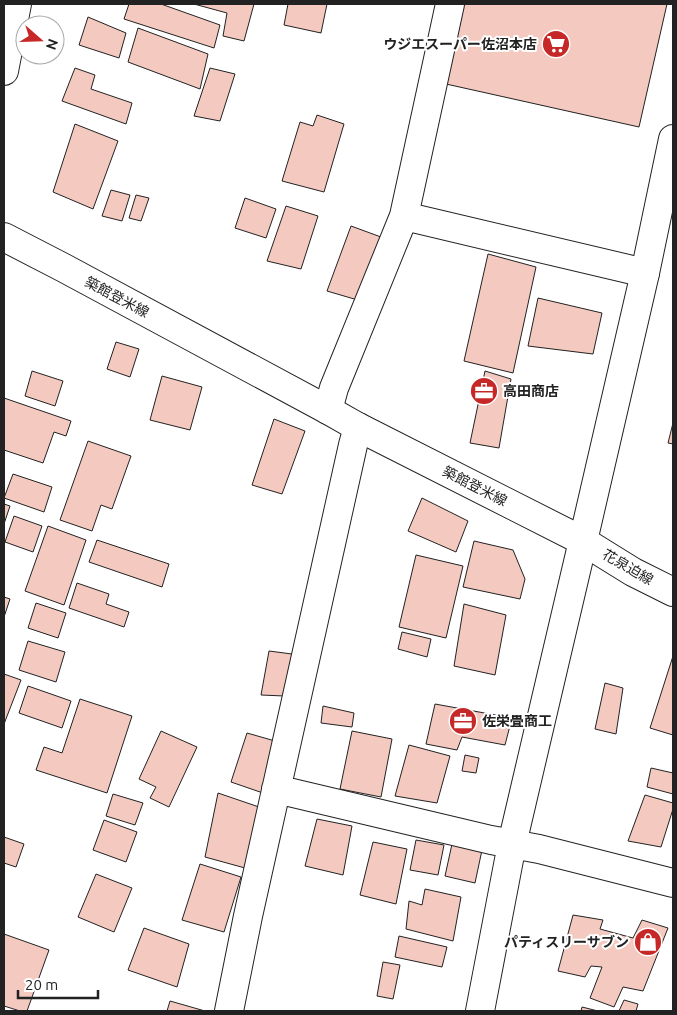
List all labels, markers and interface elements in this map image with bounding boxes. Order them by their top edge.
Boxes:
north arrow [15,15,65,65]
supermarket icon: ウジエスーパー佐沼本店 [541,29,571,59]
place label: ウジエスーパー佐沼本店 [383,36,537,52]
text: N [43,37,62,52]
street label: 築館登米線 [82,274,152,320]
office icon: 高田商店 [469,376,499,406]
place label: 高田商店 [503,383,559,399]
street label: 築館登米線 [440,463,510,509]
street label: 花泉迫線 [600,546,656,588]
office icon: 佐栄畳商工 [448,706,478,736]
place label: 佐栄畳商工 [482,713,552,729]
shop icon: パティスリーサブン [633,927,663,957]
place label: パティスリーサブン [504,934,629,950]
scale bar [18,968,98,1000]
text: 20 m [25,976,58,993]

